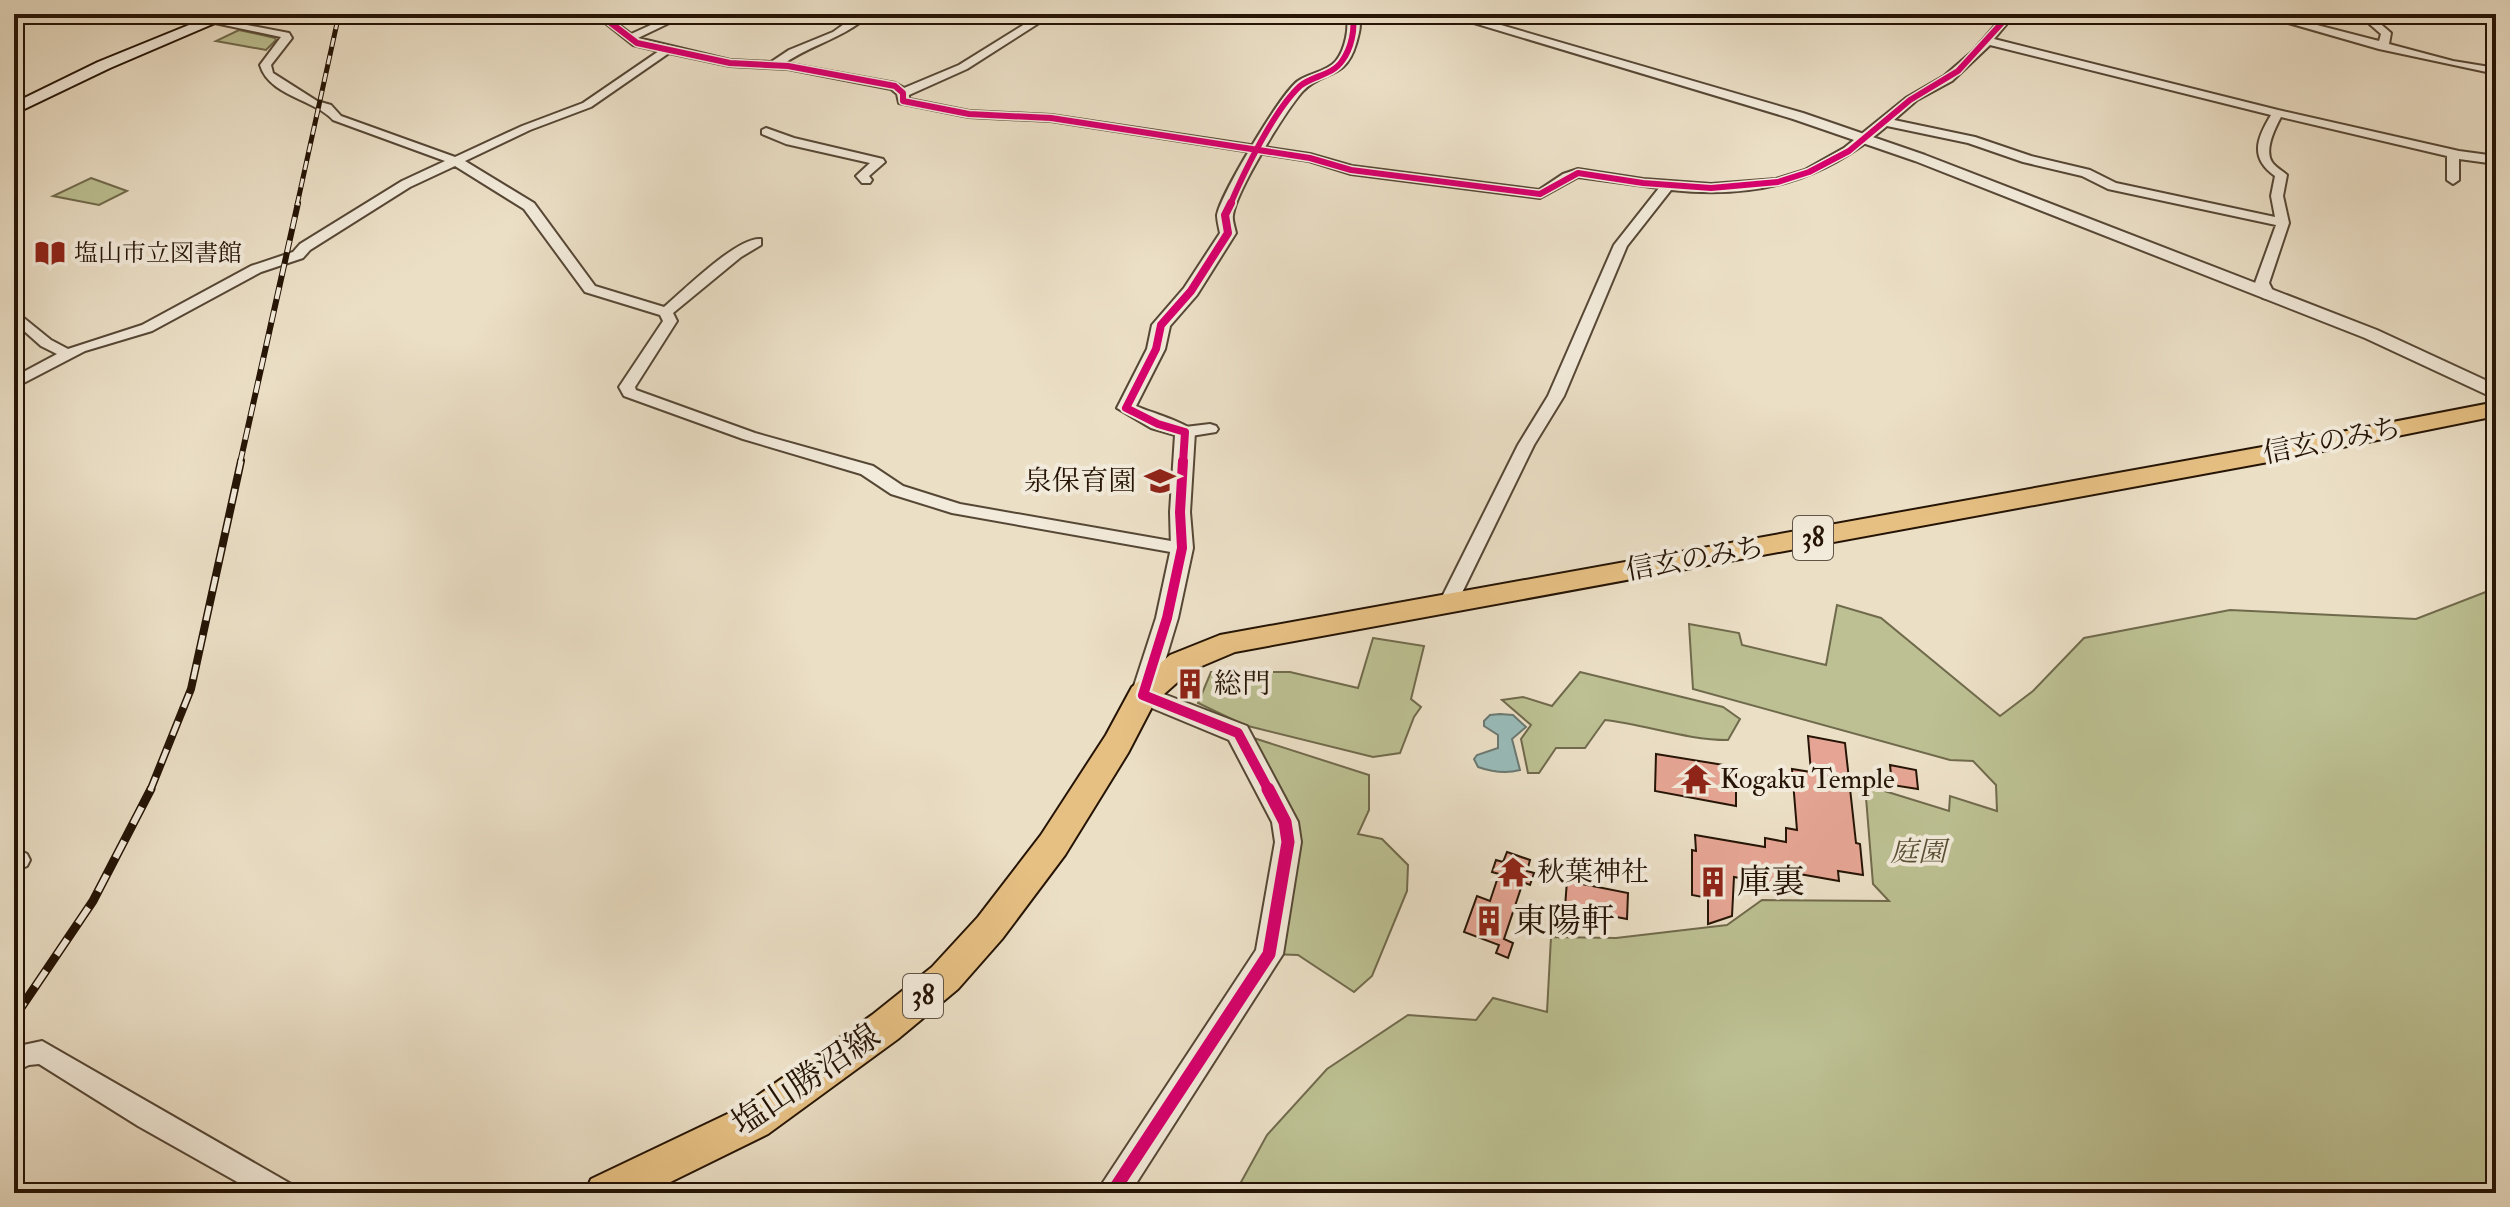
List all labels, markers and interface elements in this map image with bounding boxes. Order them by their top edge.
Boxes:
library icon: 塩山市立図書館 [33,236,67,270]
place label: 塩山市立図書館 [74,238,242,269]
street label: 信玄のみち [2260,410,2404,472]
place label: 泉保育園 [1024,464,1136,499]
school or university icon: 泉保育園 [1143,464,1177,498]
road number: 38 [1793,516,1833,560]
street label: 信玄のみち [1623,530,1767,588]
building icon: 総門 [1173,667,1207,701]
place label: 総門 [1214,667,1270,702]
temple icon: Kogaku Temple [1679,762,1713,796]
place label: Kogaku Temple [1720,762,1895,797]
park label: 庭園 [1890,835,1950,870]
temple icon: 秋葉神社 [1496,855,1530,889]
place label: 秋葉神社 [1537,855,1649,890]
place label: 庫裏 [1737,861,1805,904]
building icon: 庫裏 [1696,865,1730,899]
place label: 東陽軒 [1513,900,1615,943]
building icon: 東陽軒 [1472,904,1506,938]
road number: 38 [903,974,943,1018]
street label: 塩山勝沼線 [724,1015,888,1145]

